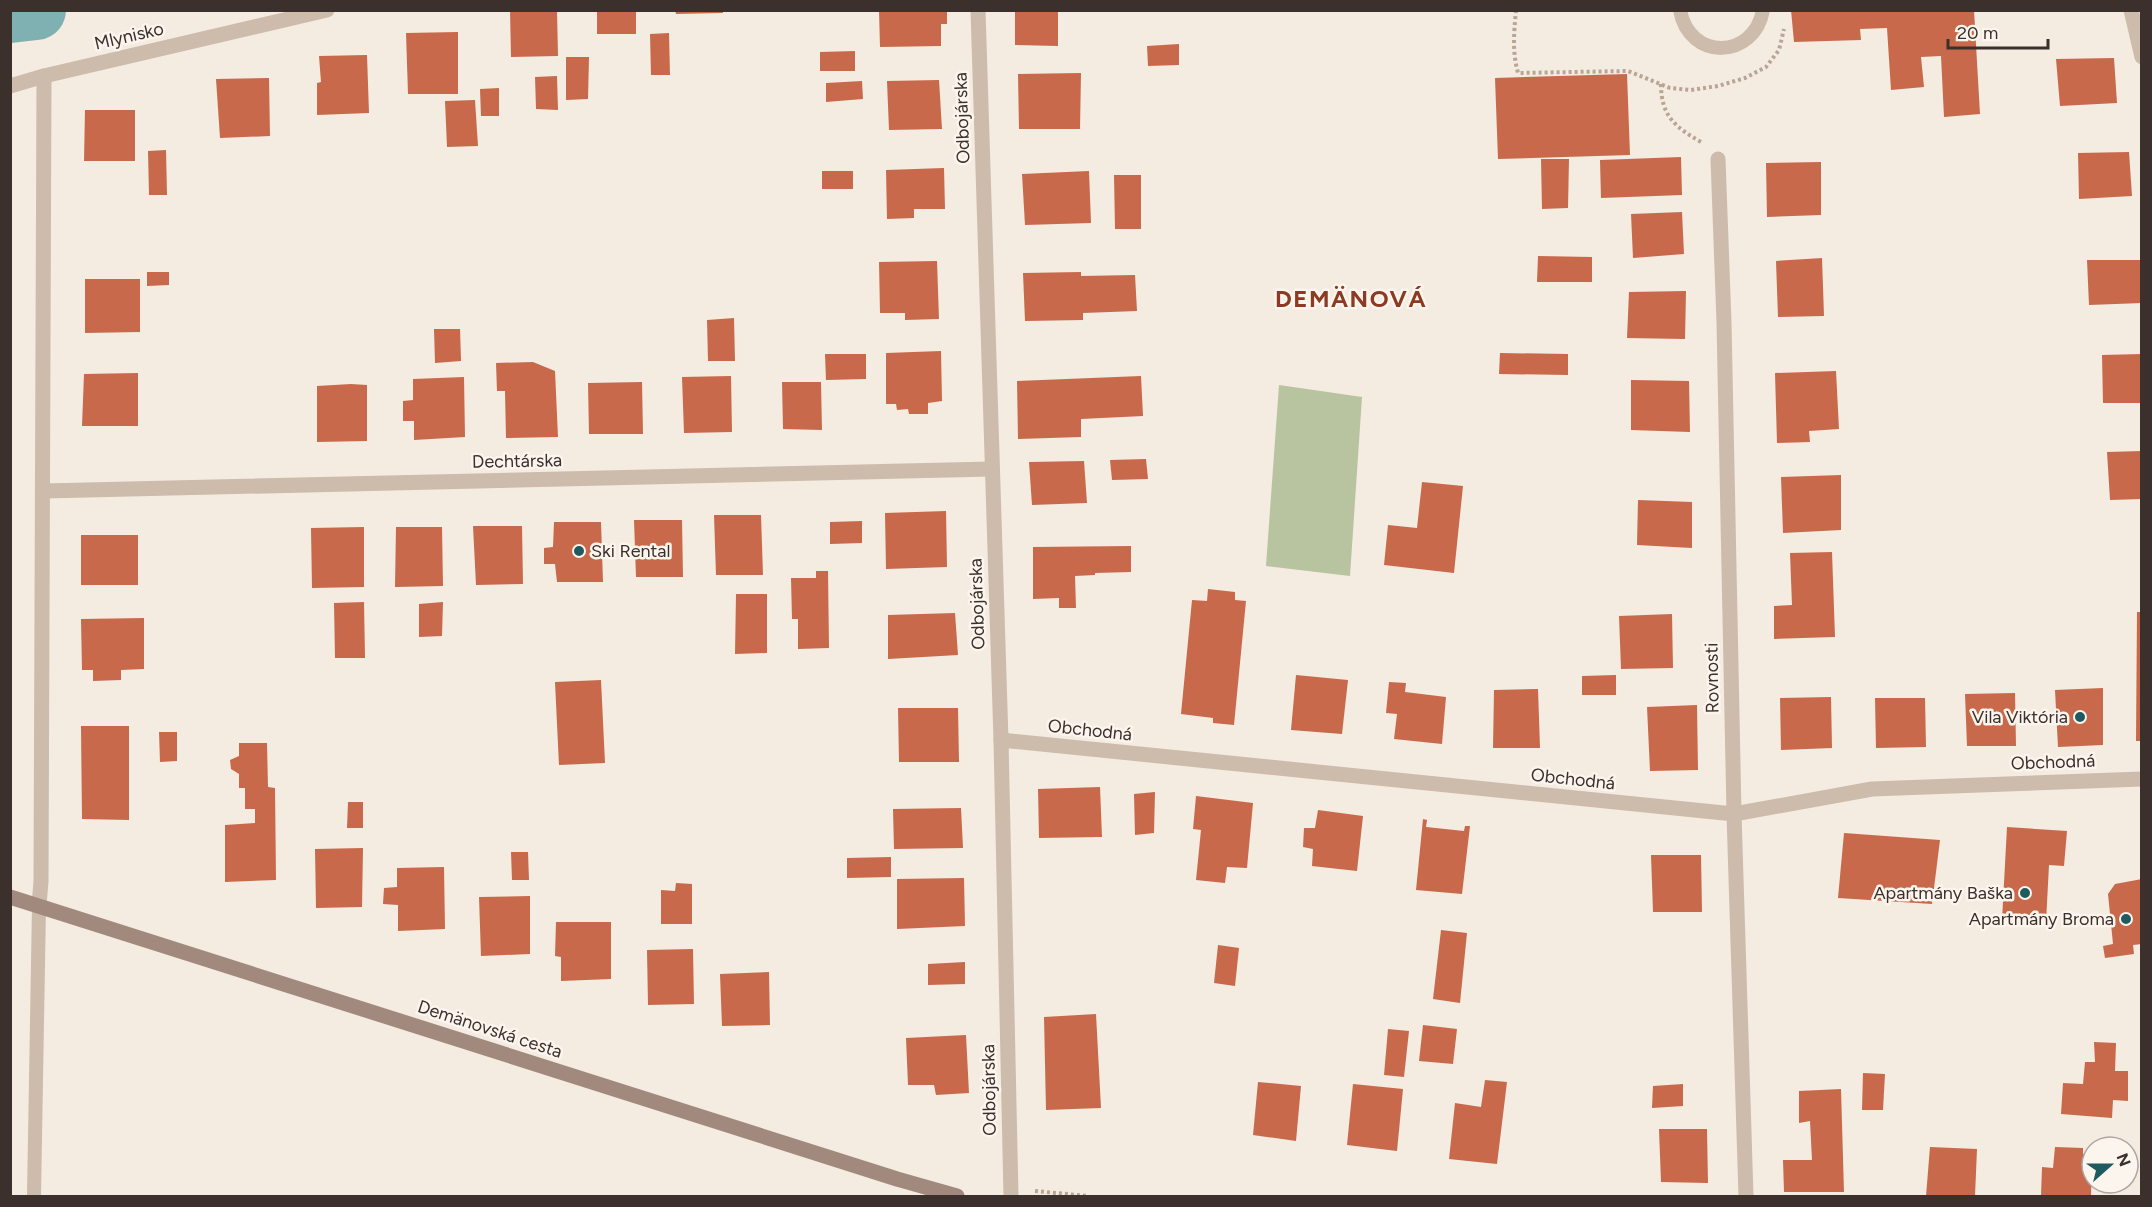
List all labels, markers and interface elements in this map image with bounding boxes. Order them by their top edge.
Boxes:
scale bar [1948,12,2048,50]
street label: Mlynisko [92,17,166,55]
text: 20 m [1957,22,1998,44]
street label: Odbojárska [949,72,975,164]
district label: DEMÄNOVÁ [1275,284,1427,313]
street label: Dechtárska [472,449,562,473]
place label: Ski Rental [591,540,670,562]
marker: Ski Rental [572,544,586,558]
street label: Odbojárska [964,558,990,650]
street label: Rovnosti [1700,642,1724,714]
place label: Vila Viktória [1972,706,2068,728]
marker: Vila Viktória [2073,710,2087,724]
street label: Obchodná [1047,715,1133,745]
street label: Obchodná [2010,750,2096,774]
street label: Obchodná [1530,764,1616,794]
place label: Apartmány Baška [1873,882,2013,904]
marker: Apartmány Baška [2018,886,2032,900]
place label: Apartmány Broma [1969,908,2114,930]
marker: Apartmány Broma [2119,912,2133,926]
street label: Demänovská cesta [415,995,565,1063]
street label: Odbojárska [977,1044,1001,1136]
north arrow [2080,1135,2140,1195]
text: N [2112,1151,2135,1169]

